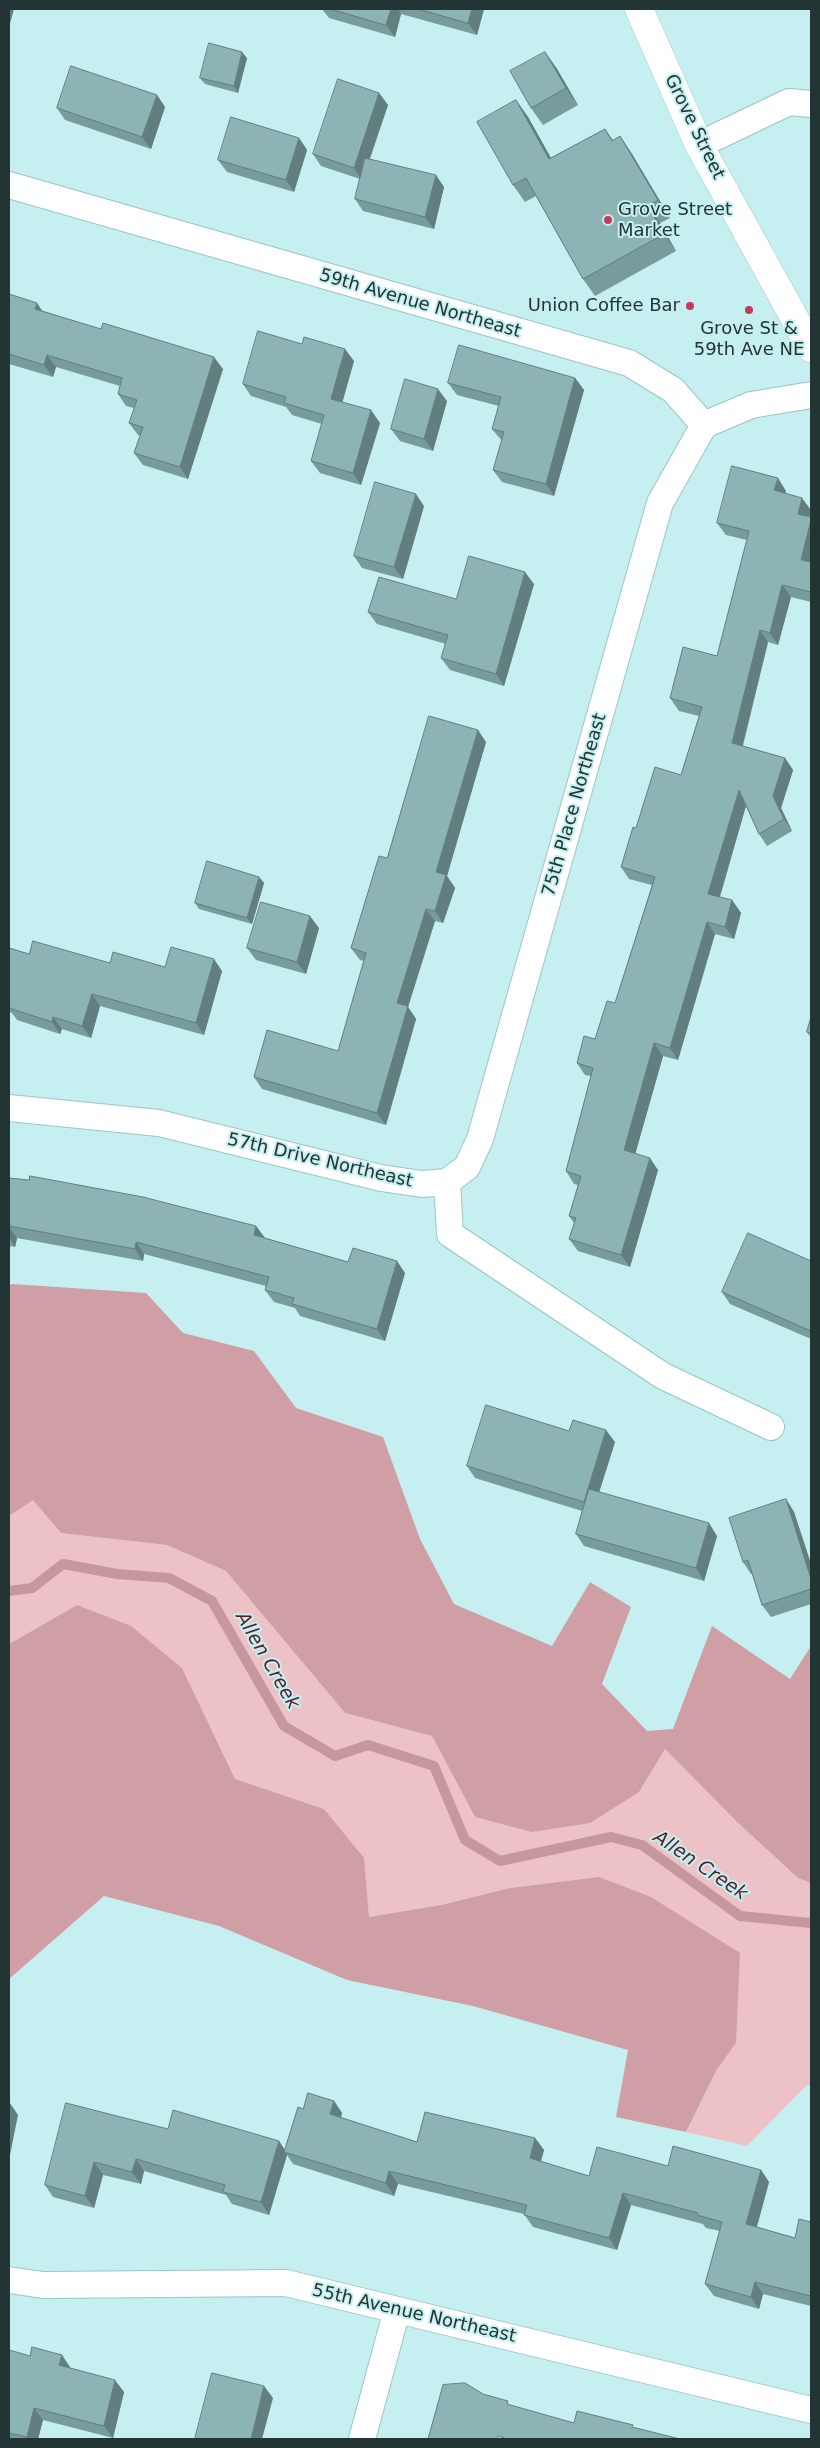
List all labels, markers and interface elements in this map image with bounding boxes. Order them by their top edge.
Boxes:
street label: Grove Street [659,71,729,183]
place label: Grove Street Market [618,199,732,242]
marker: Grove Street Market [602,214,614,226]
street label: 59th Avenue Northeast [317,265,523,343]
place label: Union Coffee Bar [528,295,680,317]
marker: Union Coffee Bar [684,300,696,312]
marker: Grove St & 59th Ave NE [743,304,755,316]
place label: Grove St & 59th Ave NE [694,318,804,360]
street label: 75th Place Northeast [538,711,612,899]
street label: 57th Drive Northeast [225,1129,415,1193]
water label: Allen Creek [230,1608,304,1714]
water label: Allen Creek [649,1826,751,1906]
street label: 55th Avenue Northeast [310,2280,518,2348]

